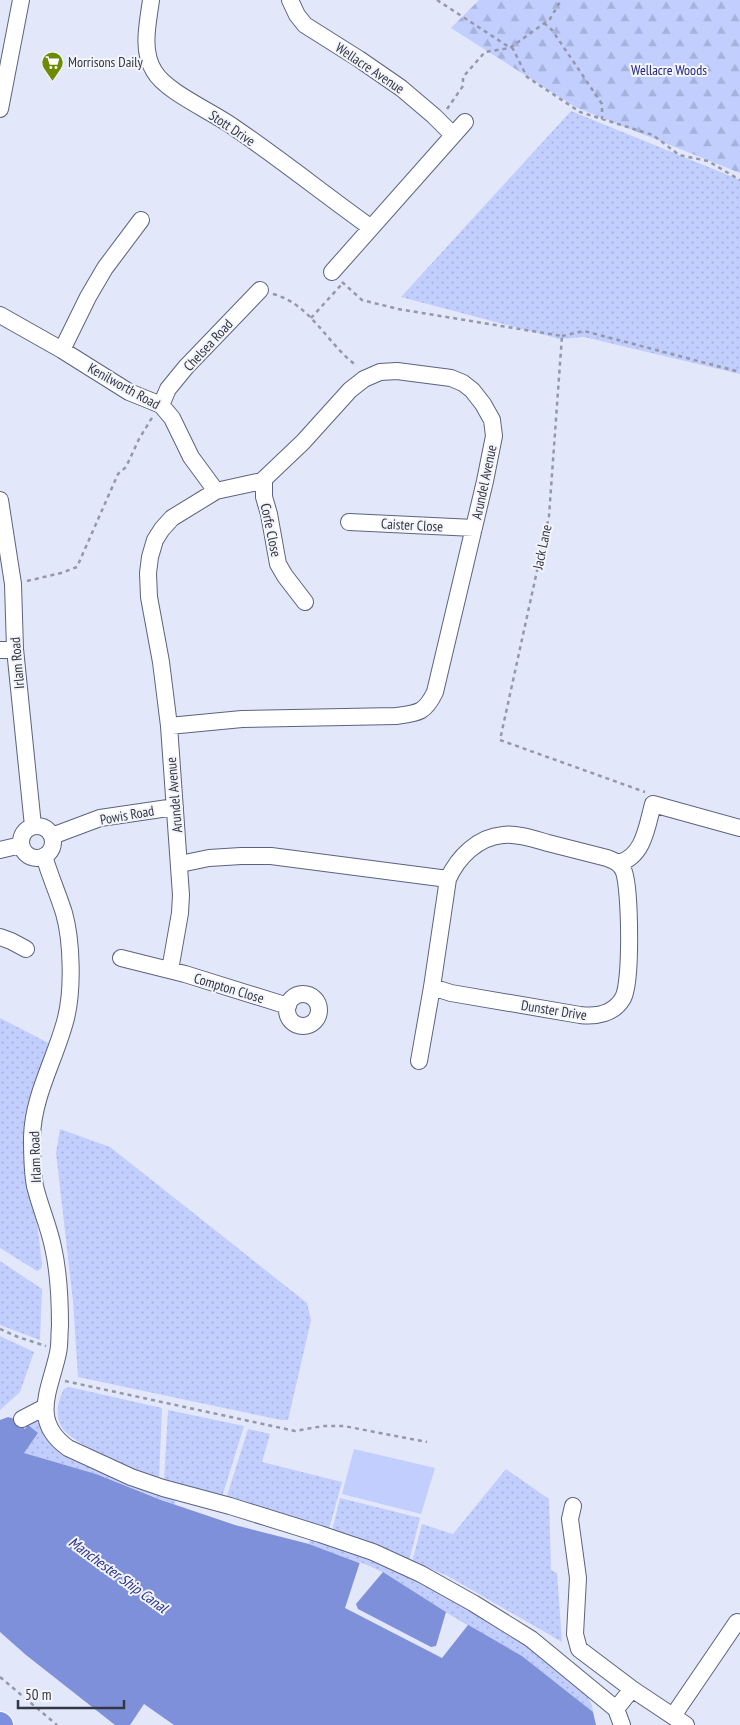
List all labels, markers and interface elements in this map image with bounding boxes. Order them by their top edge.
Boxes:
street label: Wellacre Avenue [332,38,408,98]
supermarket icon: Morrisons Daily [40,50,64,81]
place label: Morrisons Daily [68,53,144,71]
park label: Wellacre Woods [631,61,707,79]
street label: Stott Drive [205,106,259,150]
street label: Chelsea Road [179,315,237,375]
street label: Kenilworth Road [85,359,163,413]
street label: Arundel Avenue [467,443,501,521]
street label: Corfe Close [257,502,285,559]
street label: Caister Close [380,514,444,536]
street label: Jack Lane [528,523,556,572]
street label: Irlam Road [6,636,28,690]
street label: Arundel Avenue [162,756,186,834]
street label: Powis Road [98,801,156,829]
street label: Compton Close [192,969,266,1007]
street label: Dunster Drive [520,996,588,1024]
street label: Irlam Road [25,1131,45,1183]
water label: Manchester Ship Canal [65,1532,173,1618]
scale bar [18,1678,124,1710]
text: 50 m [25,1685,51,1704]

